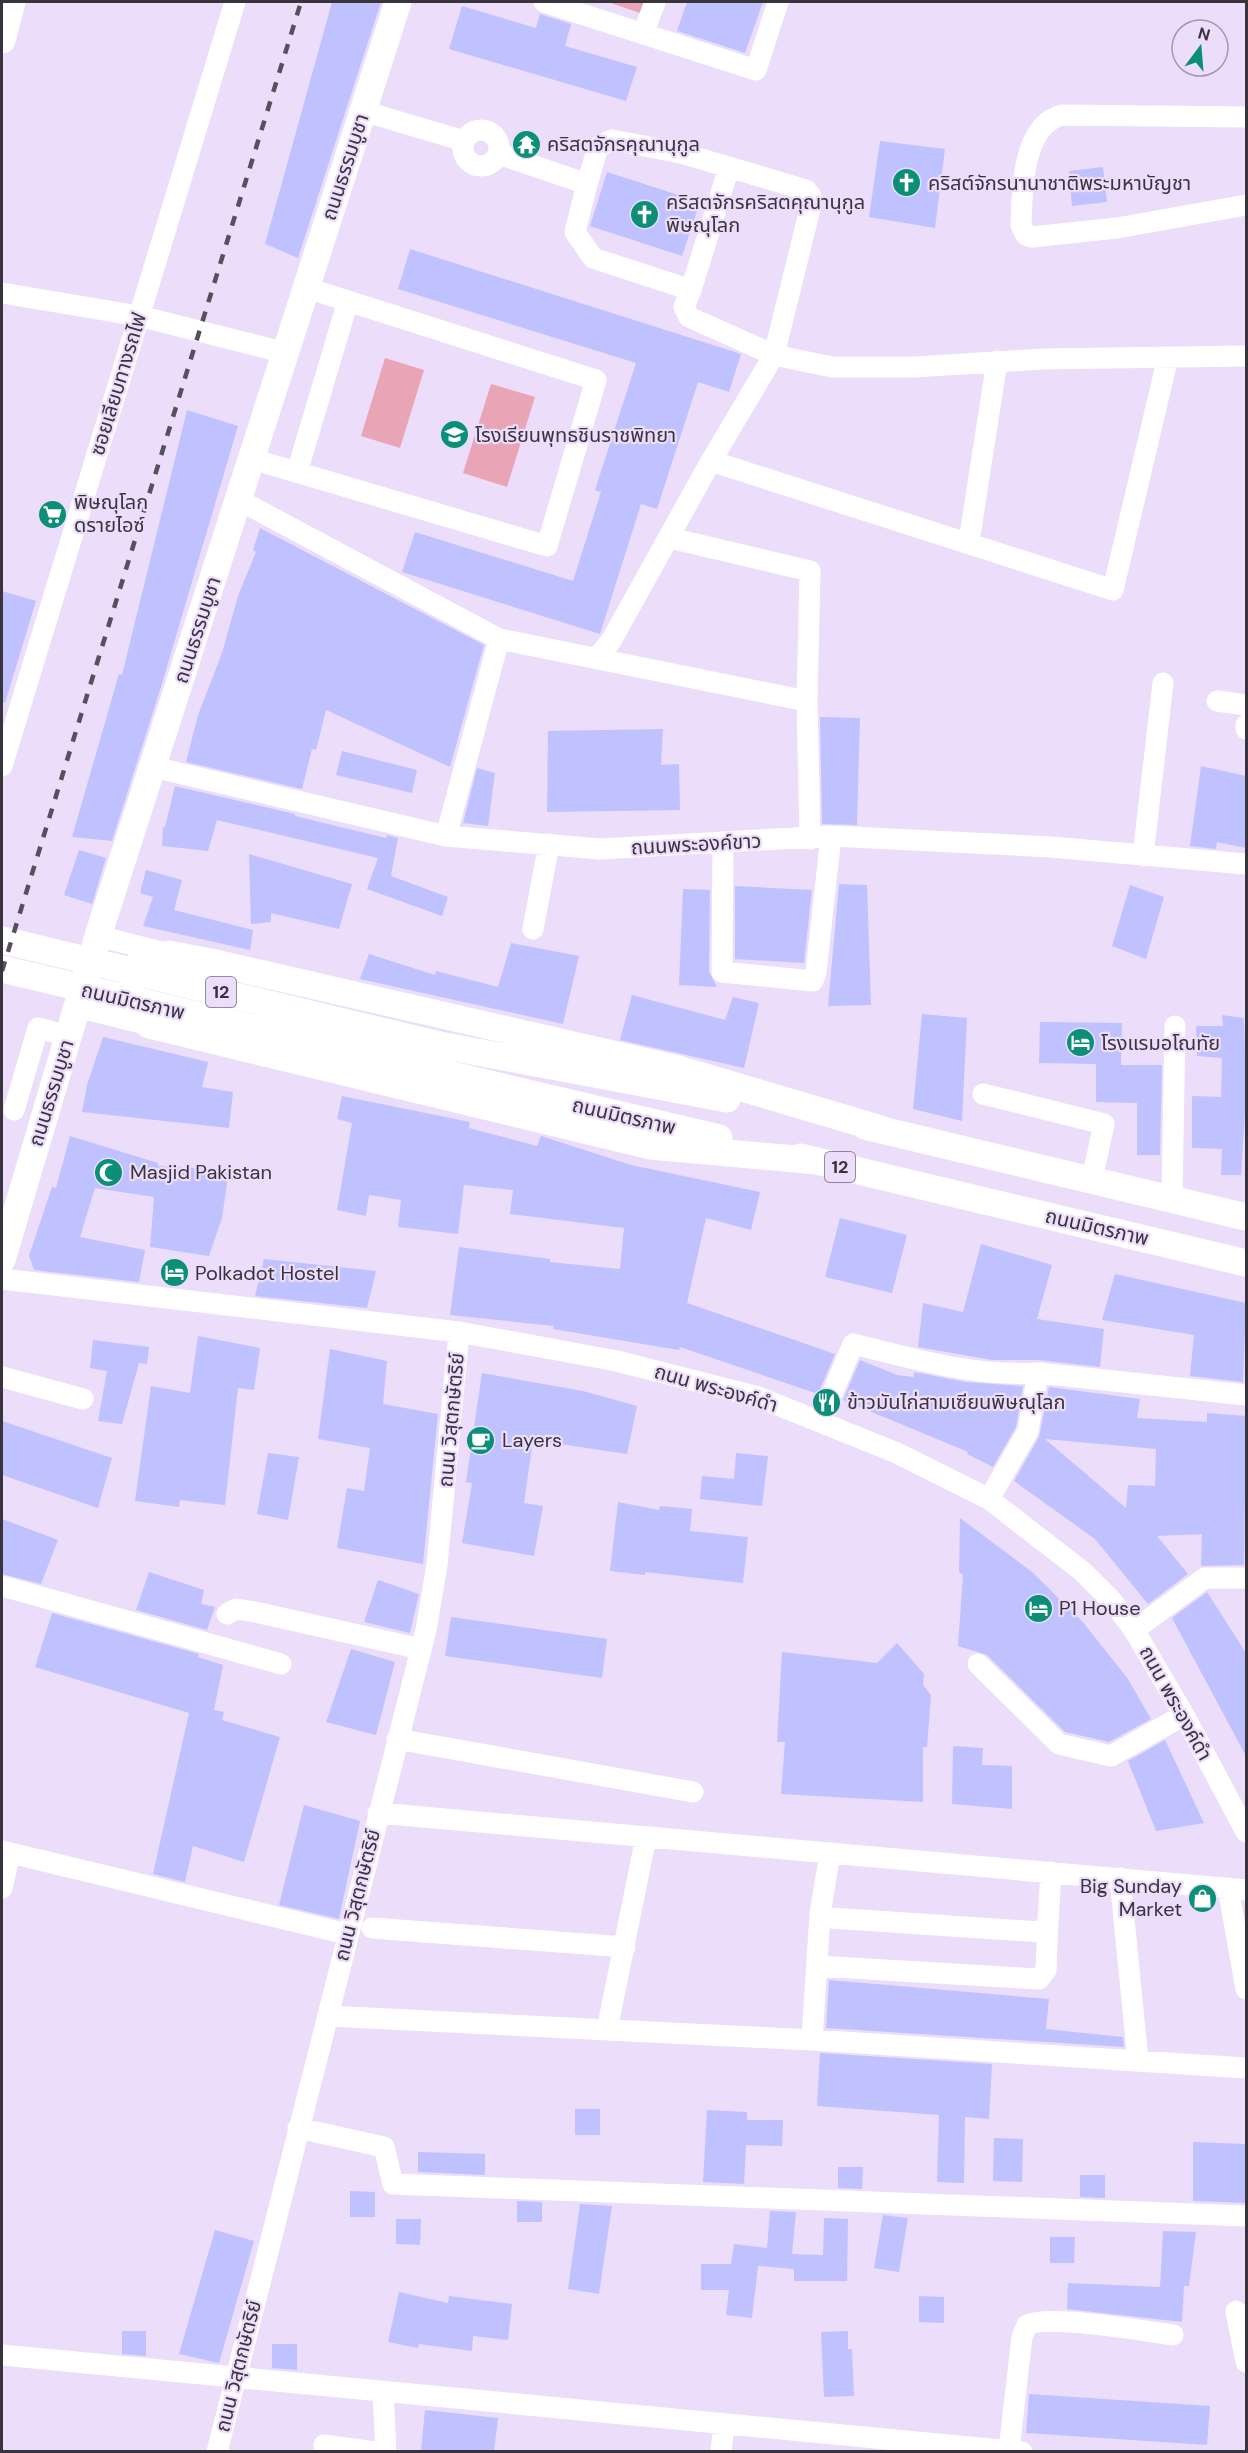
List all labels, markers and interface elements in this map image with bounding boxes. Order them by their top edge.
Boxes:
north arrow [1170,18,1230,78]
text: N [1195,22,1213,46]
street label: ถนนธรรมบูชา [316,110,374,224]
temple icon: คริสตจักรคุณานุกูล [510,128,542,160]
place label: คริสตจักรคุณานุกูล [547,131,700,157]
church icon: คริสต์จักรนานาชาติพระมหาบัญชา [891,167,923,199]
place label: คริสต์จักรนานาชาติพระมหาบัญชา [928,170,1191,196]
place label: คริสตจักรคริสตคุณานุกูล พิษณุโลก [666,189,865,238]
church icon: คริสตจักรคริสตคุณานุกูล พิษณุโลก [629,198,661,230]
street label: ซอยเลียบทางรถไฟ [84,309,152,458]
school or university icon: โรงเรียนพุทธชินราชพิทยา [438,419,470,451]
place label: โรงเรียนพุทธชินราชพิทยา [475,422,676,448]
place label: พิษณุโลก ดรายไอซ์ [74,489,148,538]
supermarket icon: พิษณุโลก ดรายไอซ์ [37,498,69,530]
street label: ถนนธรรมบูชา [168,573,226,687]
street label: ถนนพระองค์ขาว [630,828,762,860]
street label: ถนนมิตรภาพ [79,976,187,1026]
road number: 12 [206,977,236,1007]
hotel icon: โรงแรมอโณทัย [1064,1027,1096,1059]
place label: โรงแรมอโณทัย [1101,1030,1220,1056]
street label: ถนนธรรมบูชา [22,1036,80,1150]
street label: ถนนมิตรภาพ [570,1091,678,1141]
road number: 12 [825,1152,855,1182]
mosque icon: Masjid Pakistan [93,1156,125,1188]
place label: Masjid Pakistan [130,1159,272,1185]
street label: ถนนมิตรภาพ [1043,1202,1151,1252]
hotel icon: Polkadot Hostel [158,1257,190,1289]
place label: Polkadot Hostel [195,1260,339,1286]
street label: ถนน วิสุตกษัตริย์ [432,1351,470,1488]
street label: ถนน พระองค์ดำ [651,1358,781,1418]
restaurant icon: ข้าวมันไก่สามเซียนพิษณุโลก [810,1386,842,1418]
place label: ข้าวมันไก่สามเซียนพิษณุโลก [847,1389,1066,1415]
cafe icon: Layers [465,1424,497,1456]
place label: Layers [502,1427,562,1453]
hotel icon: P1 House [1022,1592,1054,1624]
place label: P1 House [1059,1595,1141,1621]
street label: ถนน พระองค์ดำ [1134,1641,1218,1765]
street label: ถนน วิสุตกษัตริย์ [328,1826,386,1964]
place label: Big Sunday Market [1080,1873,1182,1922]
shop icon: Big Sunday Market [1187,1882,1219,1914]
street label: ถนน วิสุตกษัตริย์ [209,2297,267,2435]

